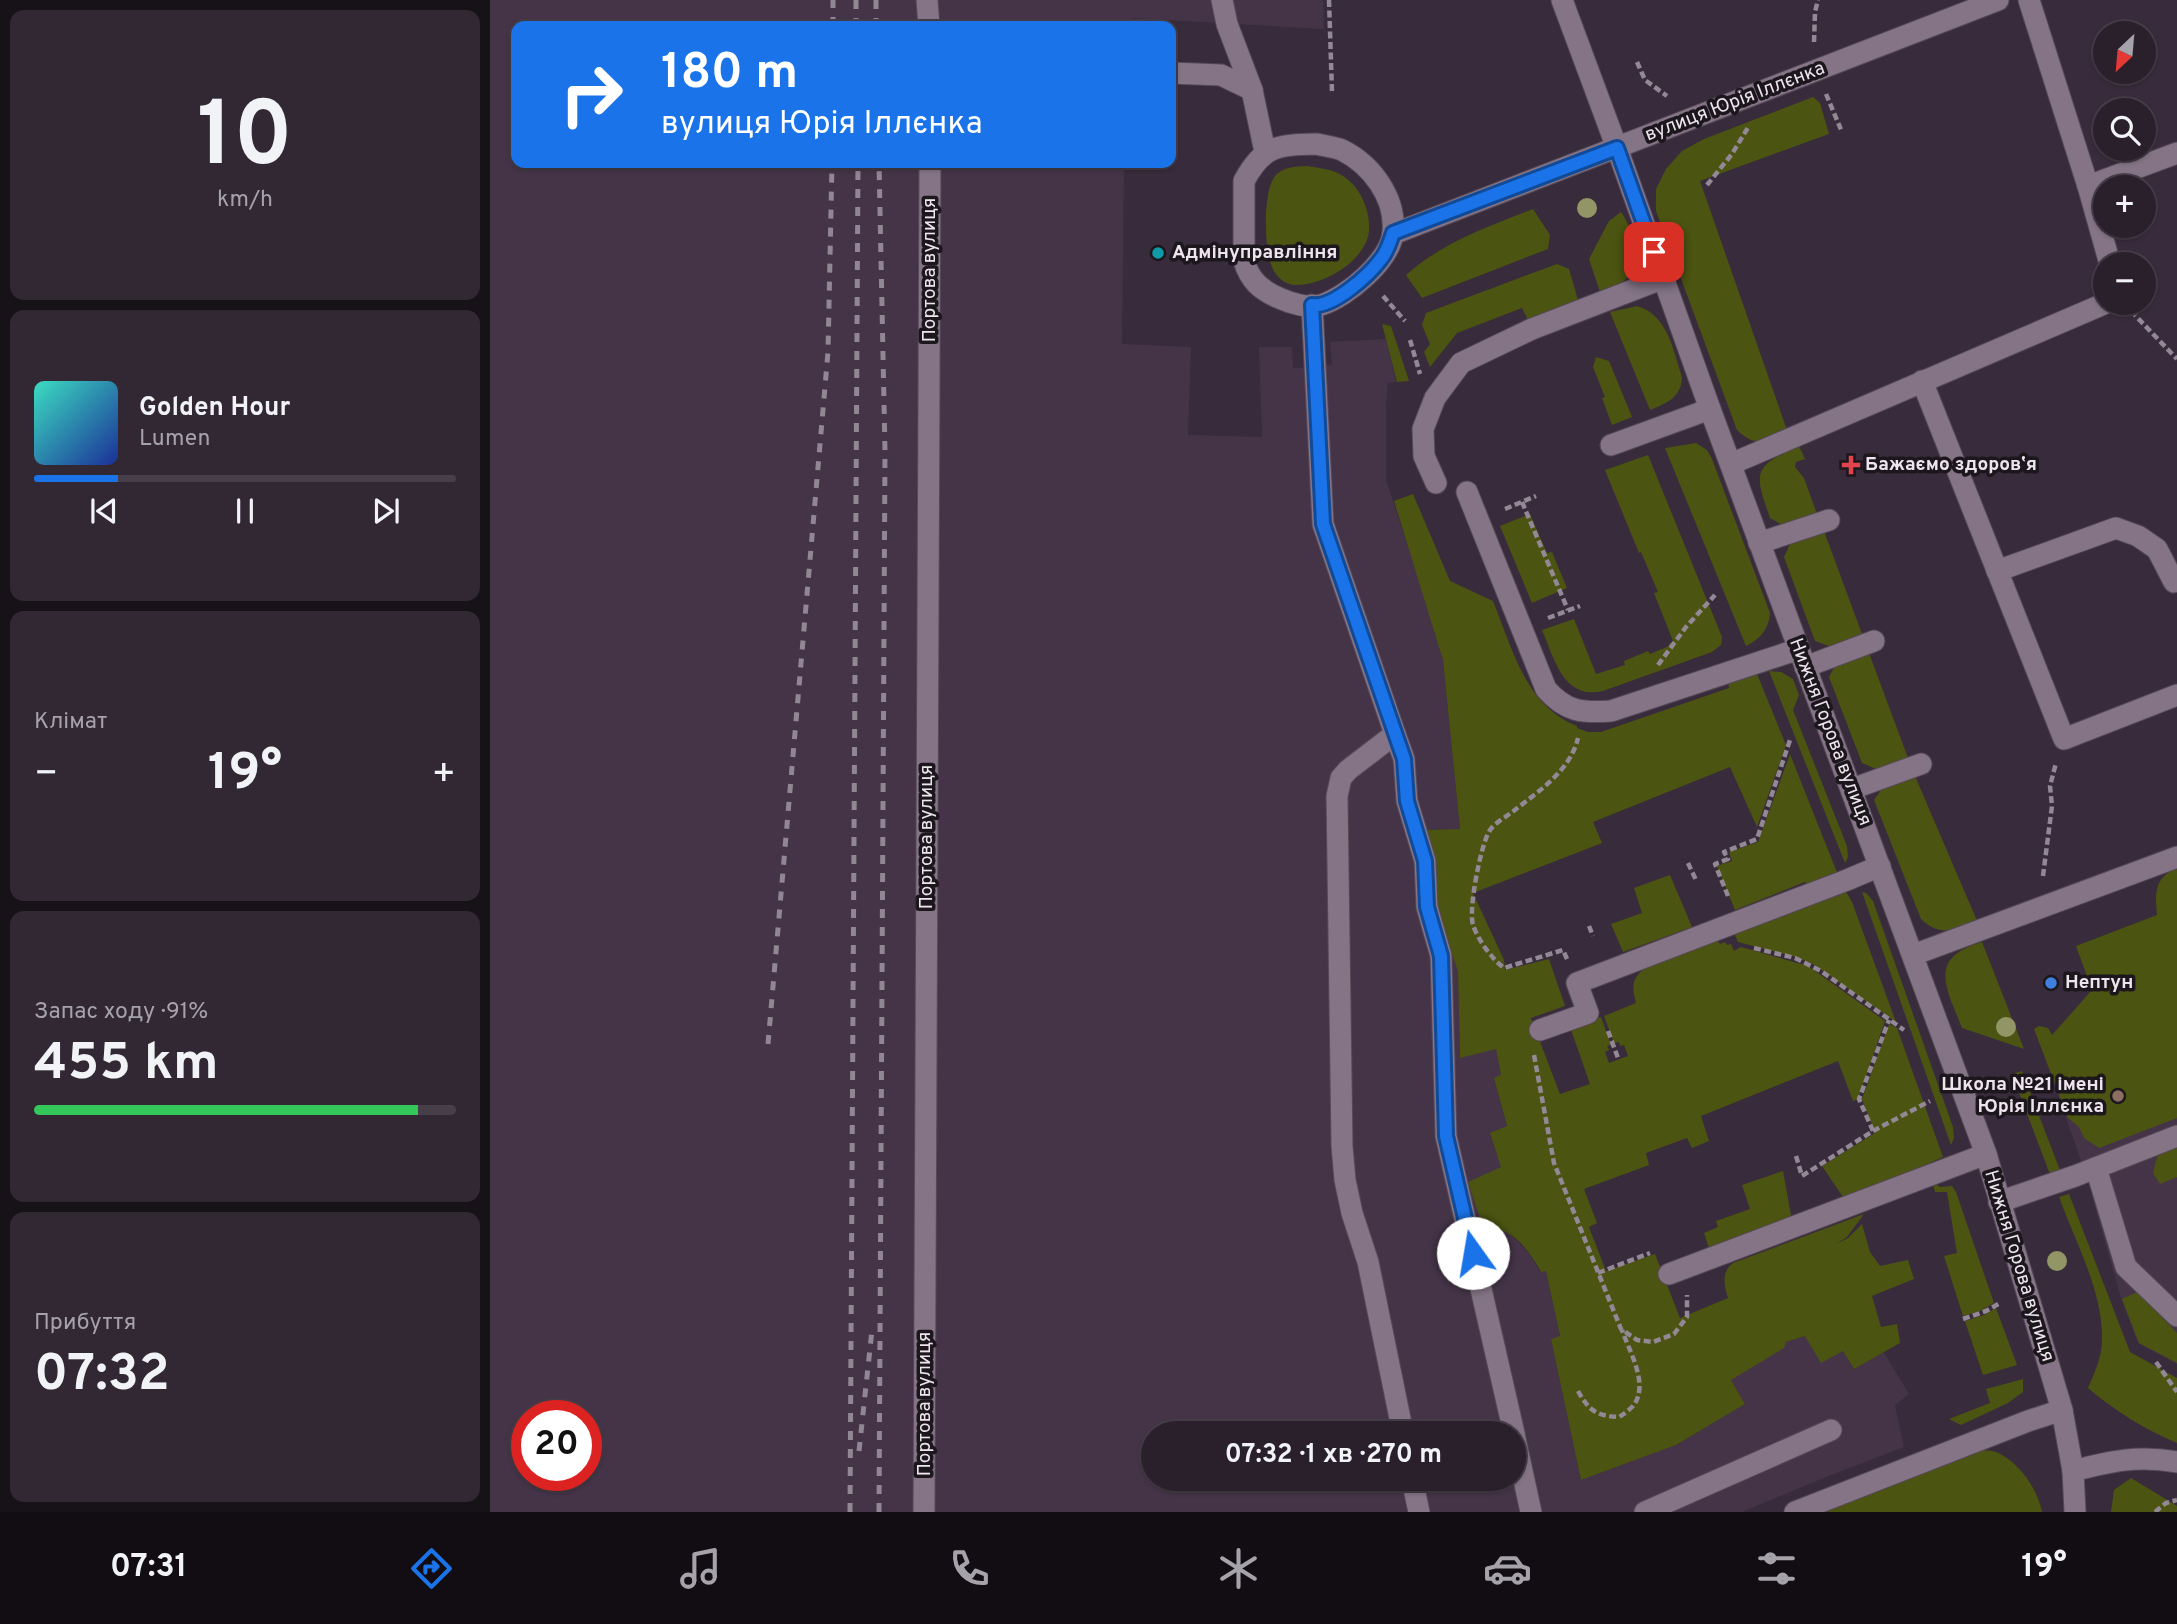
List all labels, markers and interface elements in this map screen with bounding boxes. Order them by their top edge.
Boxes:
north arrow [2093,21,2156,84]
map controls [2093,21,2156,315]
text: 180 m [661,44,798,106]
icon: right [546,49,637,140]
street label: вулиця Юрія Іллєнка [1642,57,1828,147]
text: 10 [197,83,293,198]
button: search [2093,98,2156,161]
text: вулиця Юрія Іллєнка [661,105,982,145]
button: + [2093,175,2156,238]
text: km/h [217,186,273,215]
street label: Портова вулиця [918,198,942,342]
pin [1624,222,1684,282]
icon: arrive [1635,233,1673,271]
place label: Адмінуправління [1172,241,1337,265]
marker: Адмінуправління [1150,245,1166,261]
button: − [2093,252,2156,315]
text: Golden Hour [139,392,290,425]
text: Lumen [139,425,210,454]
place label: Бажаємо здоровʼя [1865,453,2037,477]
marker: Бажаємо здоровʼя [1843,457,1859,473]
icon: previous [85,492,123,530]
icon: pause [226,492,264,530]
icon: next [367,492,405,530]
street label: Нижня Горова вулиця [1783,635,1877,829]
text: Клімат [34,708,107,737]
text: 19° [208,742,282,808]
text: − [34,751,59,800]
text: + [431,751,456,800]
street label: Портова вулиця [915,765,939,909]
place label: Нептун [2065,971,2133,995]
marker: Нептун [2043,975,2059,991]
text: Запас ходу · 91% [34,998,208,1027]
text: 455 km [34,1032,219,1098]
place label: Школа №21 імені Юрія Іллєнка [1941,1073,2104,1119]
marker: Школа №21 імені Юрія Іллєнка [2110,1088,2126,1104]
street label: Нижня Горова вулиця [1978,1167,2060,1365]
position arrow [1436,1216,1510,1290]
text: Прибуття [34,1309,136,1338]
street label: Портова вулиця [913,1332,937,1476]
text: 07:32 [34,1343,170,1409]
speed limit sign: 20 [511,1400,602,1491]
text: 07:32 · 1 хв · 270 m [1225,1439,1442,1472]
icon: directions [407,1544,456,1593]
icon: music [676,1544,725,1593]
icon: phone [945,1544,994,1593]
icon: climate [1214,1544,1263,1593]
icon: car [1483,1544,1532,1593]
icon: filters [1752,1544,1801,1593]
text: 07:31 [110,1548,187,1588]
text: 19° [2021,1548,2067,1588]

